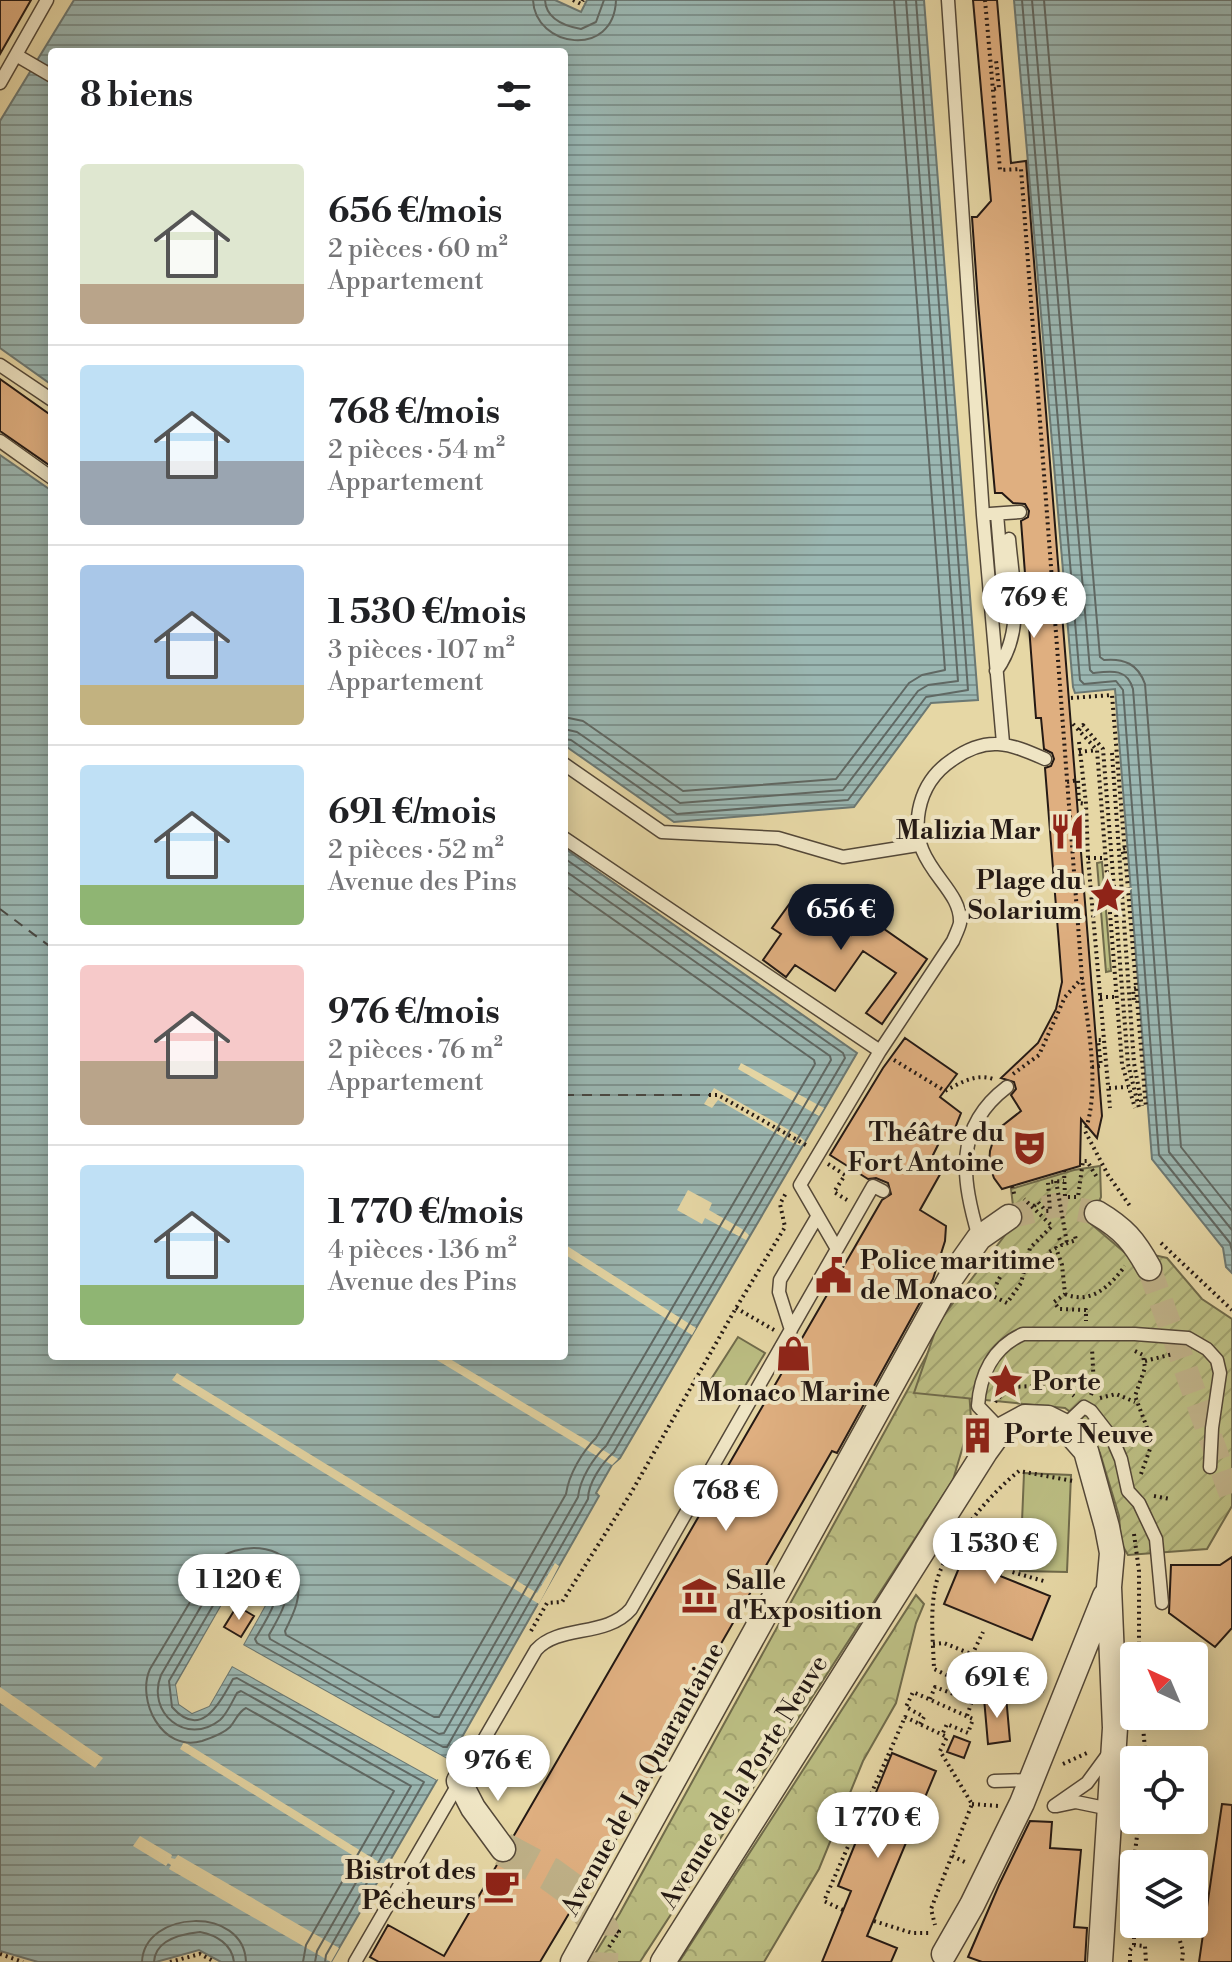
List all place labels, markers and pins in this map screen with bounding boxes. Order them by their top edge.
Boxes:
pin: 769 € [978,572,1090,640]
restaurant icon: Malizia Mar [1048,812,1086,850]
place label: Malizia Mar [896,815,1041,847]
place label: Plage du Solarium [968,865,1082,927]
place icon: Plage du Solarium [1089,877,1127,915]
pin: 656 € [785,884,897,952]
place label: Théâtre du Fort Antoine [848,1117,1004,1179]
theatre icon: Théâtre du Fort Antoine [1011,1129,1049,1167]
place label: Police maritime de Monaco [860,1245,1055,1307]
public building icon: Police maritime de Monaco [815,1257,853,1295]
shop icon: Monaco Marine [775,1335,813,1373]
place icon: Porte [987,1363,1025,1401]
place label: Porte [1032,1366,1101,1398]
place label: Monaco Marine [698,1377,890,1409]
building icon: Porte Neuve [959,1416,997,1454]
place label: Porte Neuve [1004,1419,1153,1451]
pin: 768 € [670,1465,782,1533]
pin: 1 530 € [921,1518,1069,1586]
pin: 1 120 € [165,1554,313,1622]
place label: Salle d'Exposition [726,1565,882,1627]
museum icon: Salle d'Exposition [681,1577,719,1615]
pin: 691 € [941,1652,1053,1720]
pin: 976 € [442,1735,554,1803]
pin: 1 770 € [804,1792,952,1860]
place label: Bistrot des Pêcheurs [345,1855,476,1917]
cafe icon: Bistrot des Pêcheurs [483,1867,521,1905]

